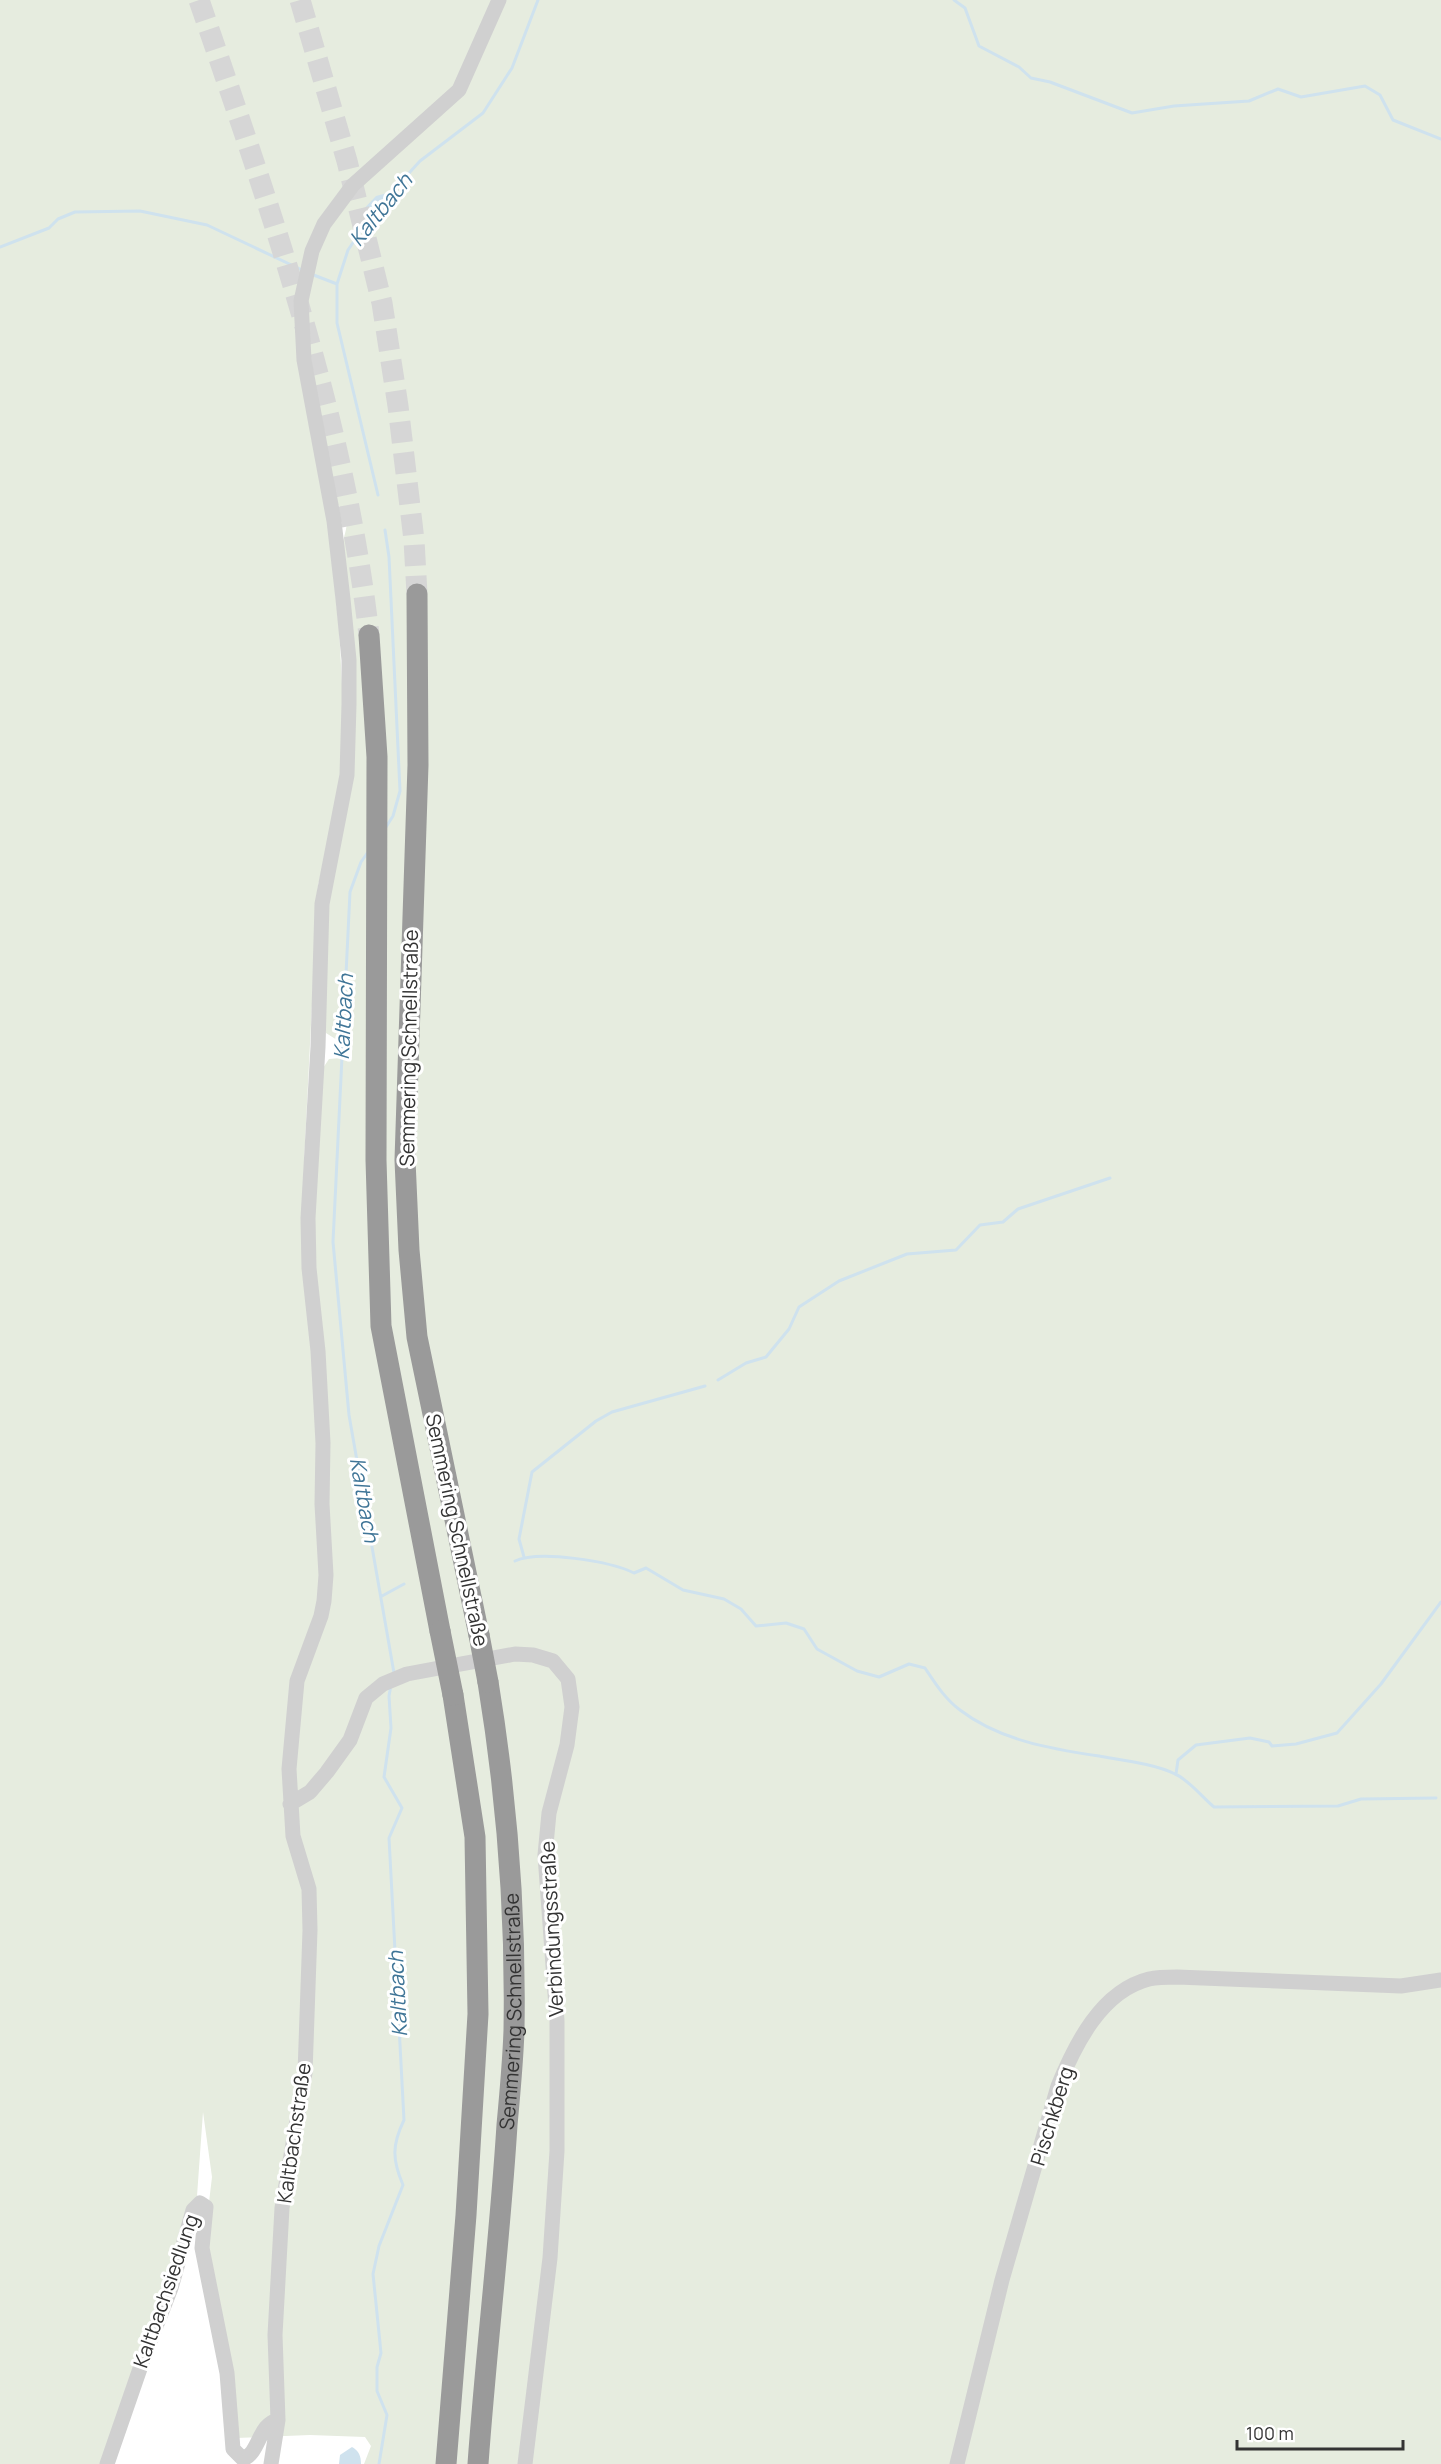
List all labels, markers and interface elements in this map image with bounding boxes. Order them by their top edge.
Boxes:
water label: Kaltbach [342,166,419,251]
street label: Semmering Schnellstraße [393,929,424,1167]
water label: Kaltbach [327,972,359,1060]
street label: Semmering Schnellstraße [420,1411,495,1649]
water label: Kaltbach [344,1455,386,1546]
street label: Verbindungsstraße [533,1840,570,2018]
street label: Semmering Schnellstraße [493,1892,527,2131]
water label: Kaltbach [381,1949,413,2038]
street label: Kaltbachstraße [270,2061,317,2205]
street label: Pischkberg [1024,2063,1079,2169]
street label: Kaltbachsiedlung [127,2211,204,2371]
scale bar [1237,2413,1404,2451]
text: 100 m [1246,2421,1294,2445]

